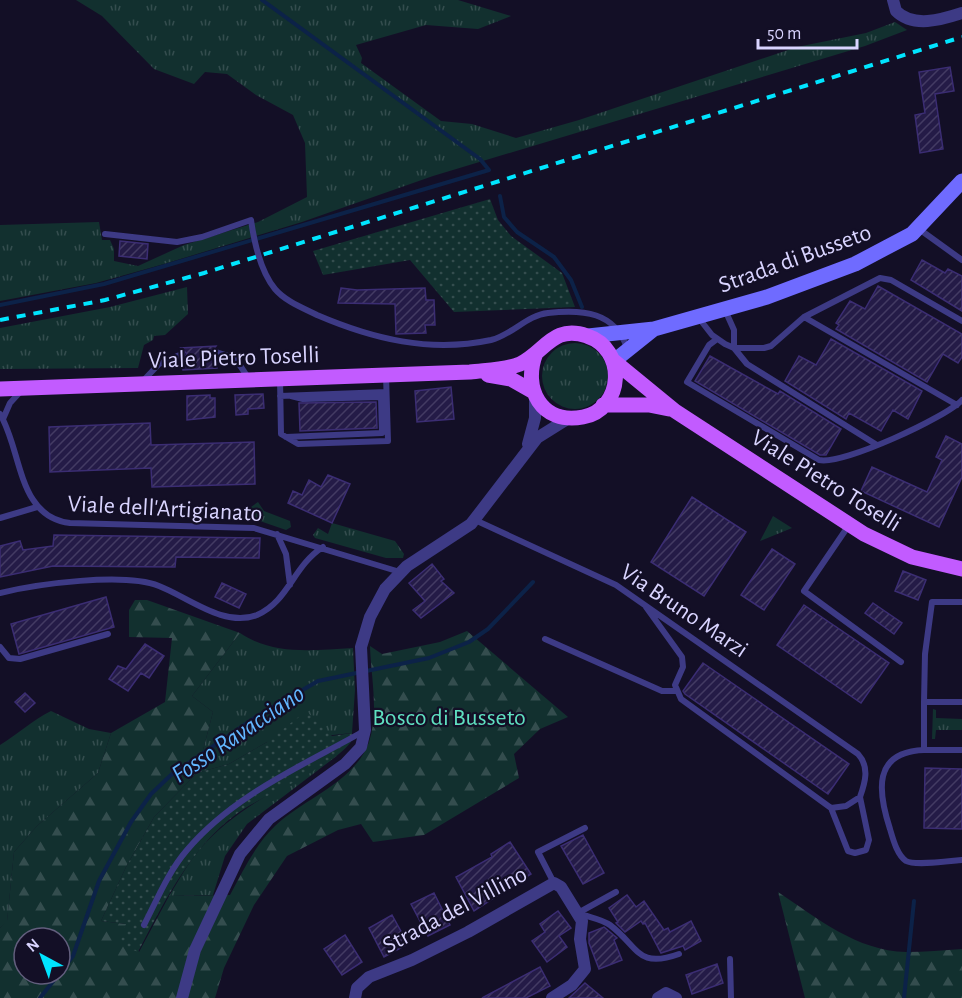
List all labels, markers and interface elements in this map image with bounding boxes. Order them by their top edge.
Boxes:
scale bar [758,12,857,50]
text: 50 m [767,25,801,43]
street label: Strada di Busseto [716,220,874,298]
street label: Viale Pietro Toselli [148,343,320,373]
street label: Viale Pietro Toselli [747,425,905,537]
street label: Viale dell'Artigianato [67,492,263,526]
street label: Via Bruno Marzi [616,560,752,662]
water label: Fosso Ravacciano [167,680,309,788]
park label: Bosco di Busseto [372,706,526,730]
street label: Strada del Villino [379,862,531,958]
north arrow [12,926,72,986]
text: N [23,936,42,955]

